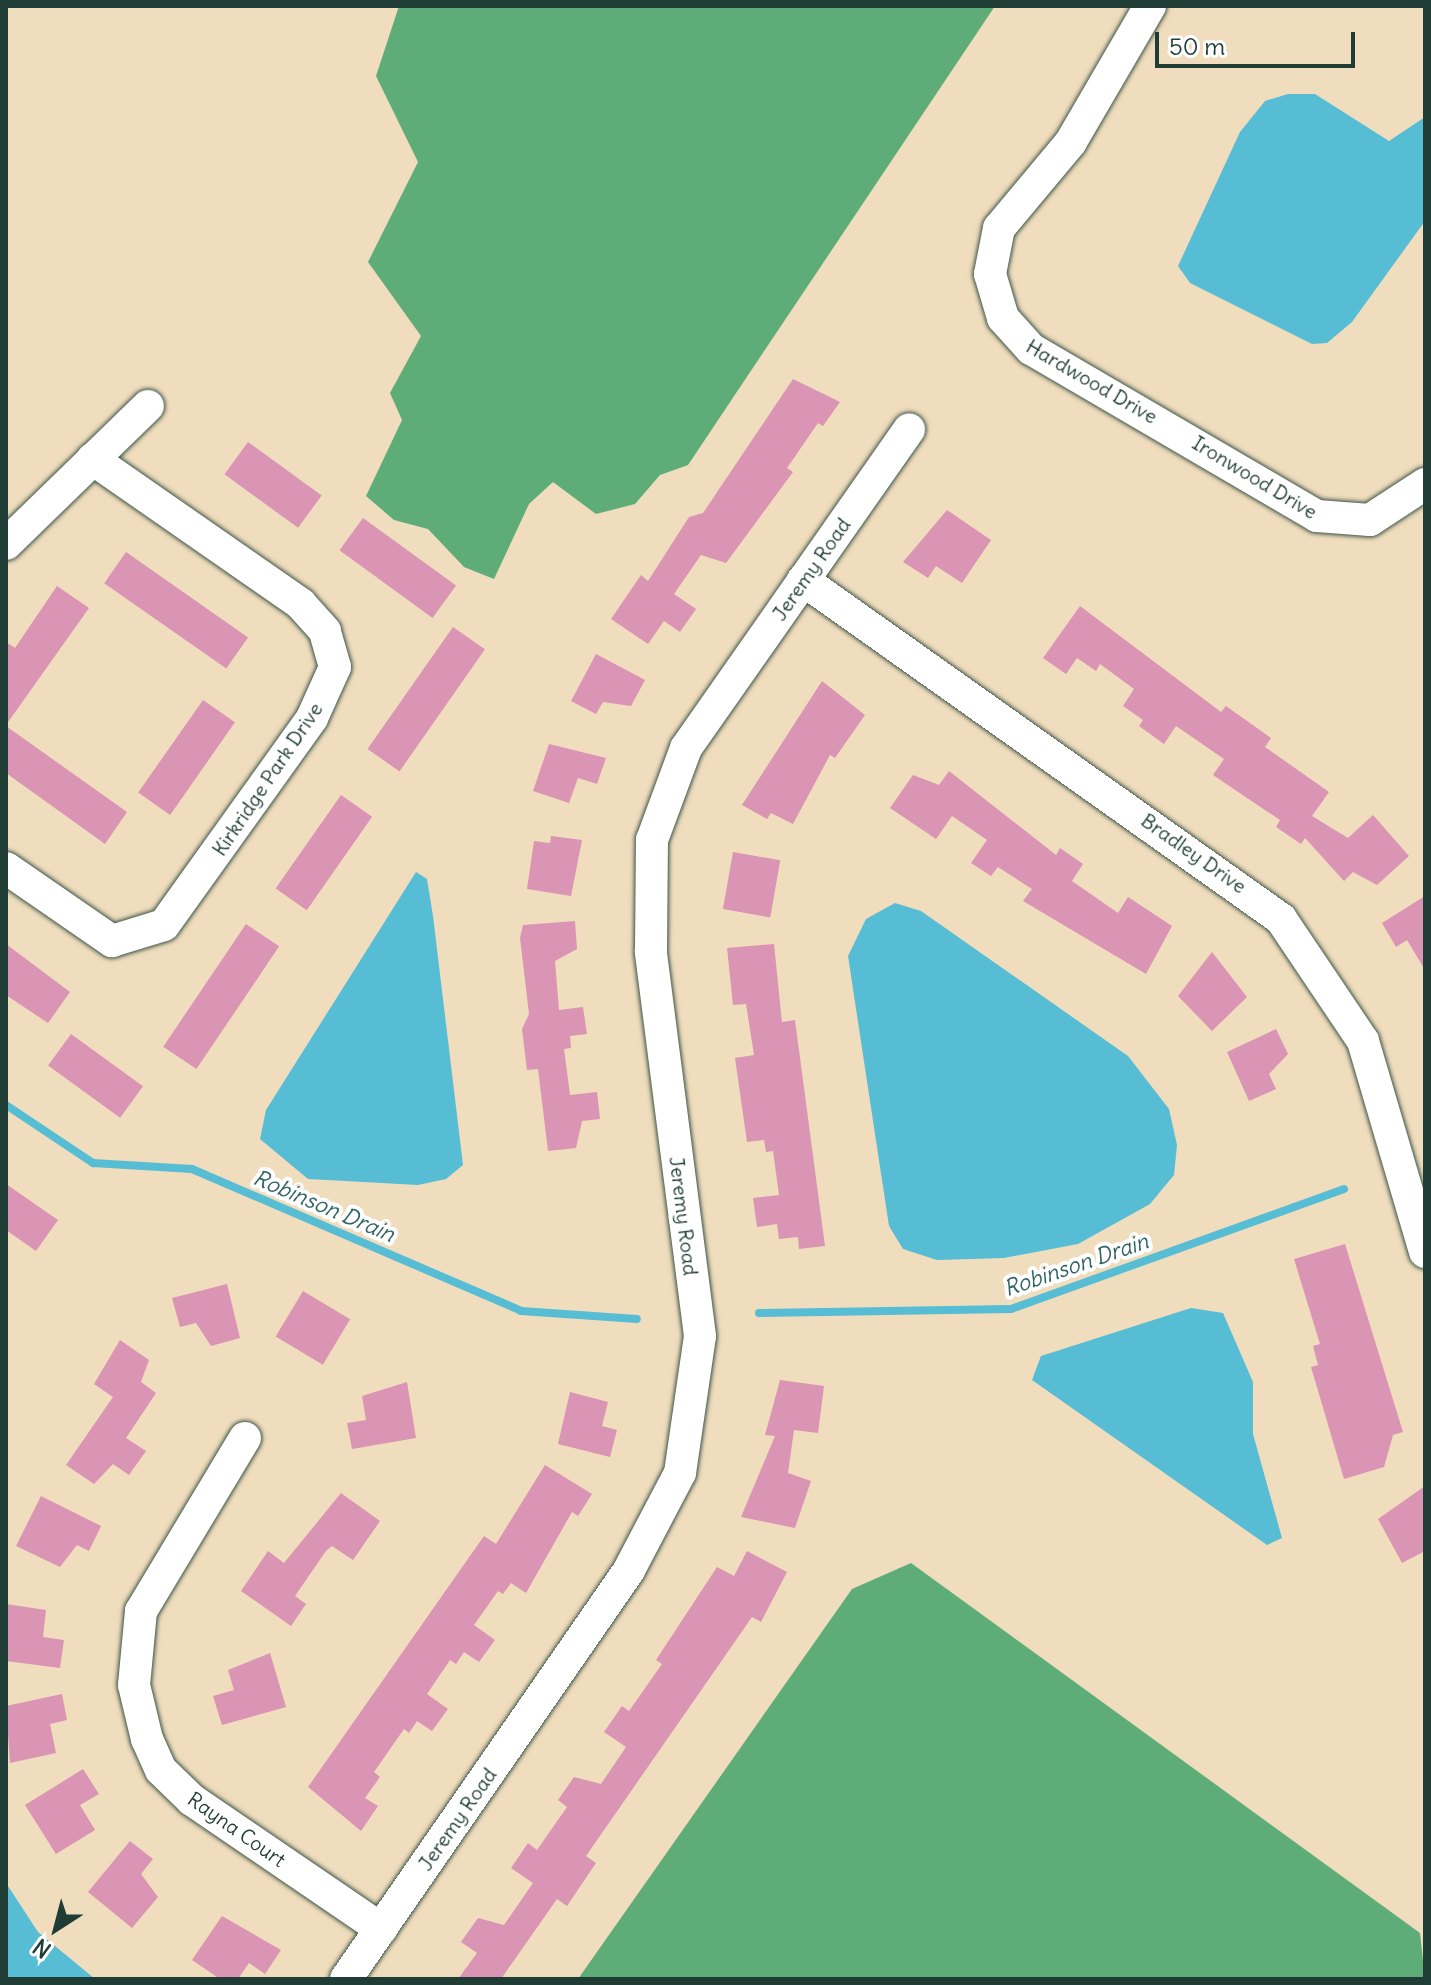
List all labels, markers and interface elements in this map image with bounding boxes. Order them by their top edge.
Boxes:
scale bar [1159,16,1359,66]
text: 50 m [1169,31,1225,61]
street label: Hardwood Drive [1022,334,1162,428]
street label: Ironwood Drive [1188,430,1322,524]
street label: Jeremy Road [767,513,855,625]
street label: Kirkridge Park Drive [207,698,327,860]
street label: Bradley Drive [1137,808,1251,898]
street label: Jeremy Road [665,1155,703,1277]
water label: Robinson Drain [249,1164,399,1248]
water label: Robinson Drain [1000,1228,1152,1302]
street label: Jeremy Road [413,1763,501,1875]
street label: Rayna Court [183,1787,291,1871]
north arrow [16,1889,96,1969]
text: N [28,1933,56,1964]

